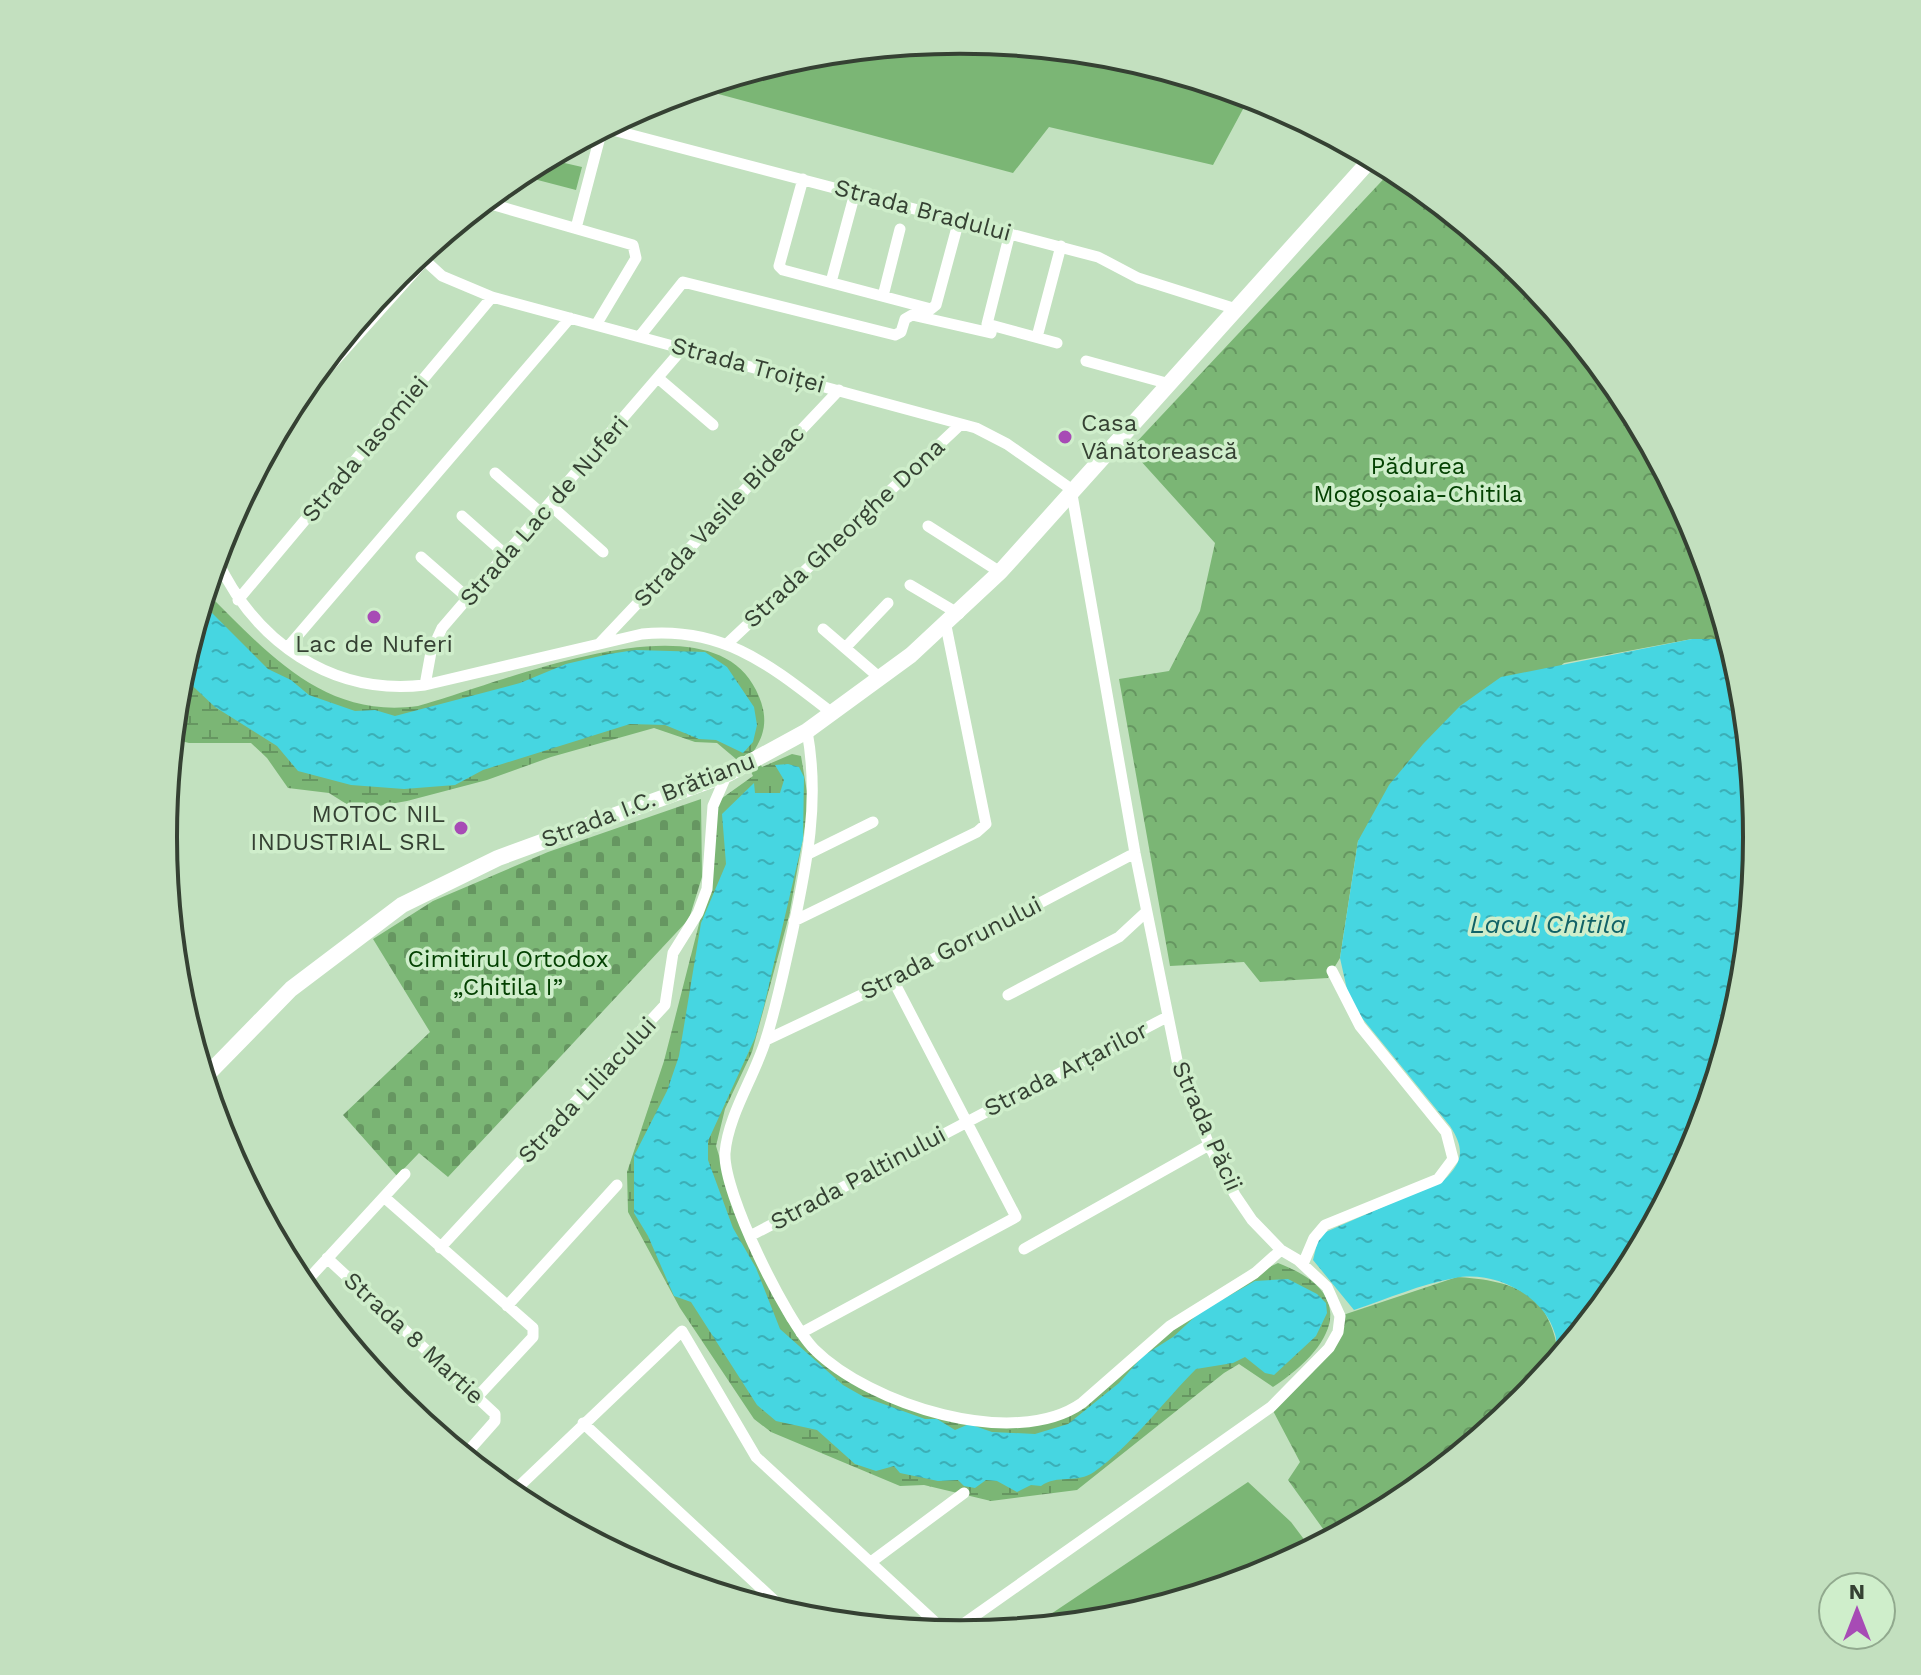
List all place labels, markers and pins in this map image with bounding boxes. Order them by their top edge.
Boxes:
place label: Casa Vânătorească [1081,409,1238,465]
marker: Casa Vânătorească [1056,428,1074,446]
marker: Lac de Nuferi [365,608,383,626]
place label: Lac de Nuferi [295,630,453,658]
place label: MOTOC NIL INDUSTRIAL SRL [250,800,445,856]
marker: MOTOC NIL INDUSTRIAL SRL [452,819,470,837]

